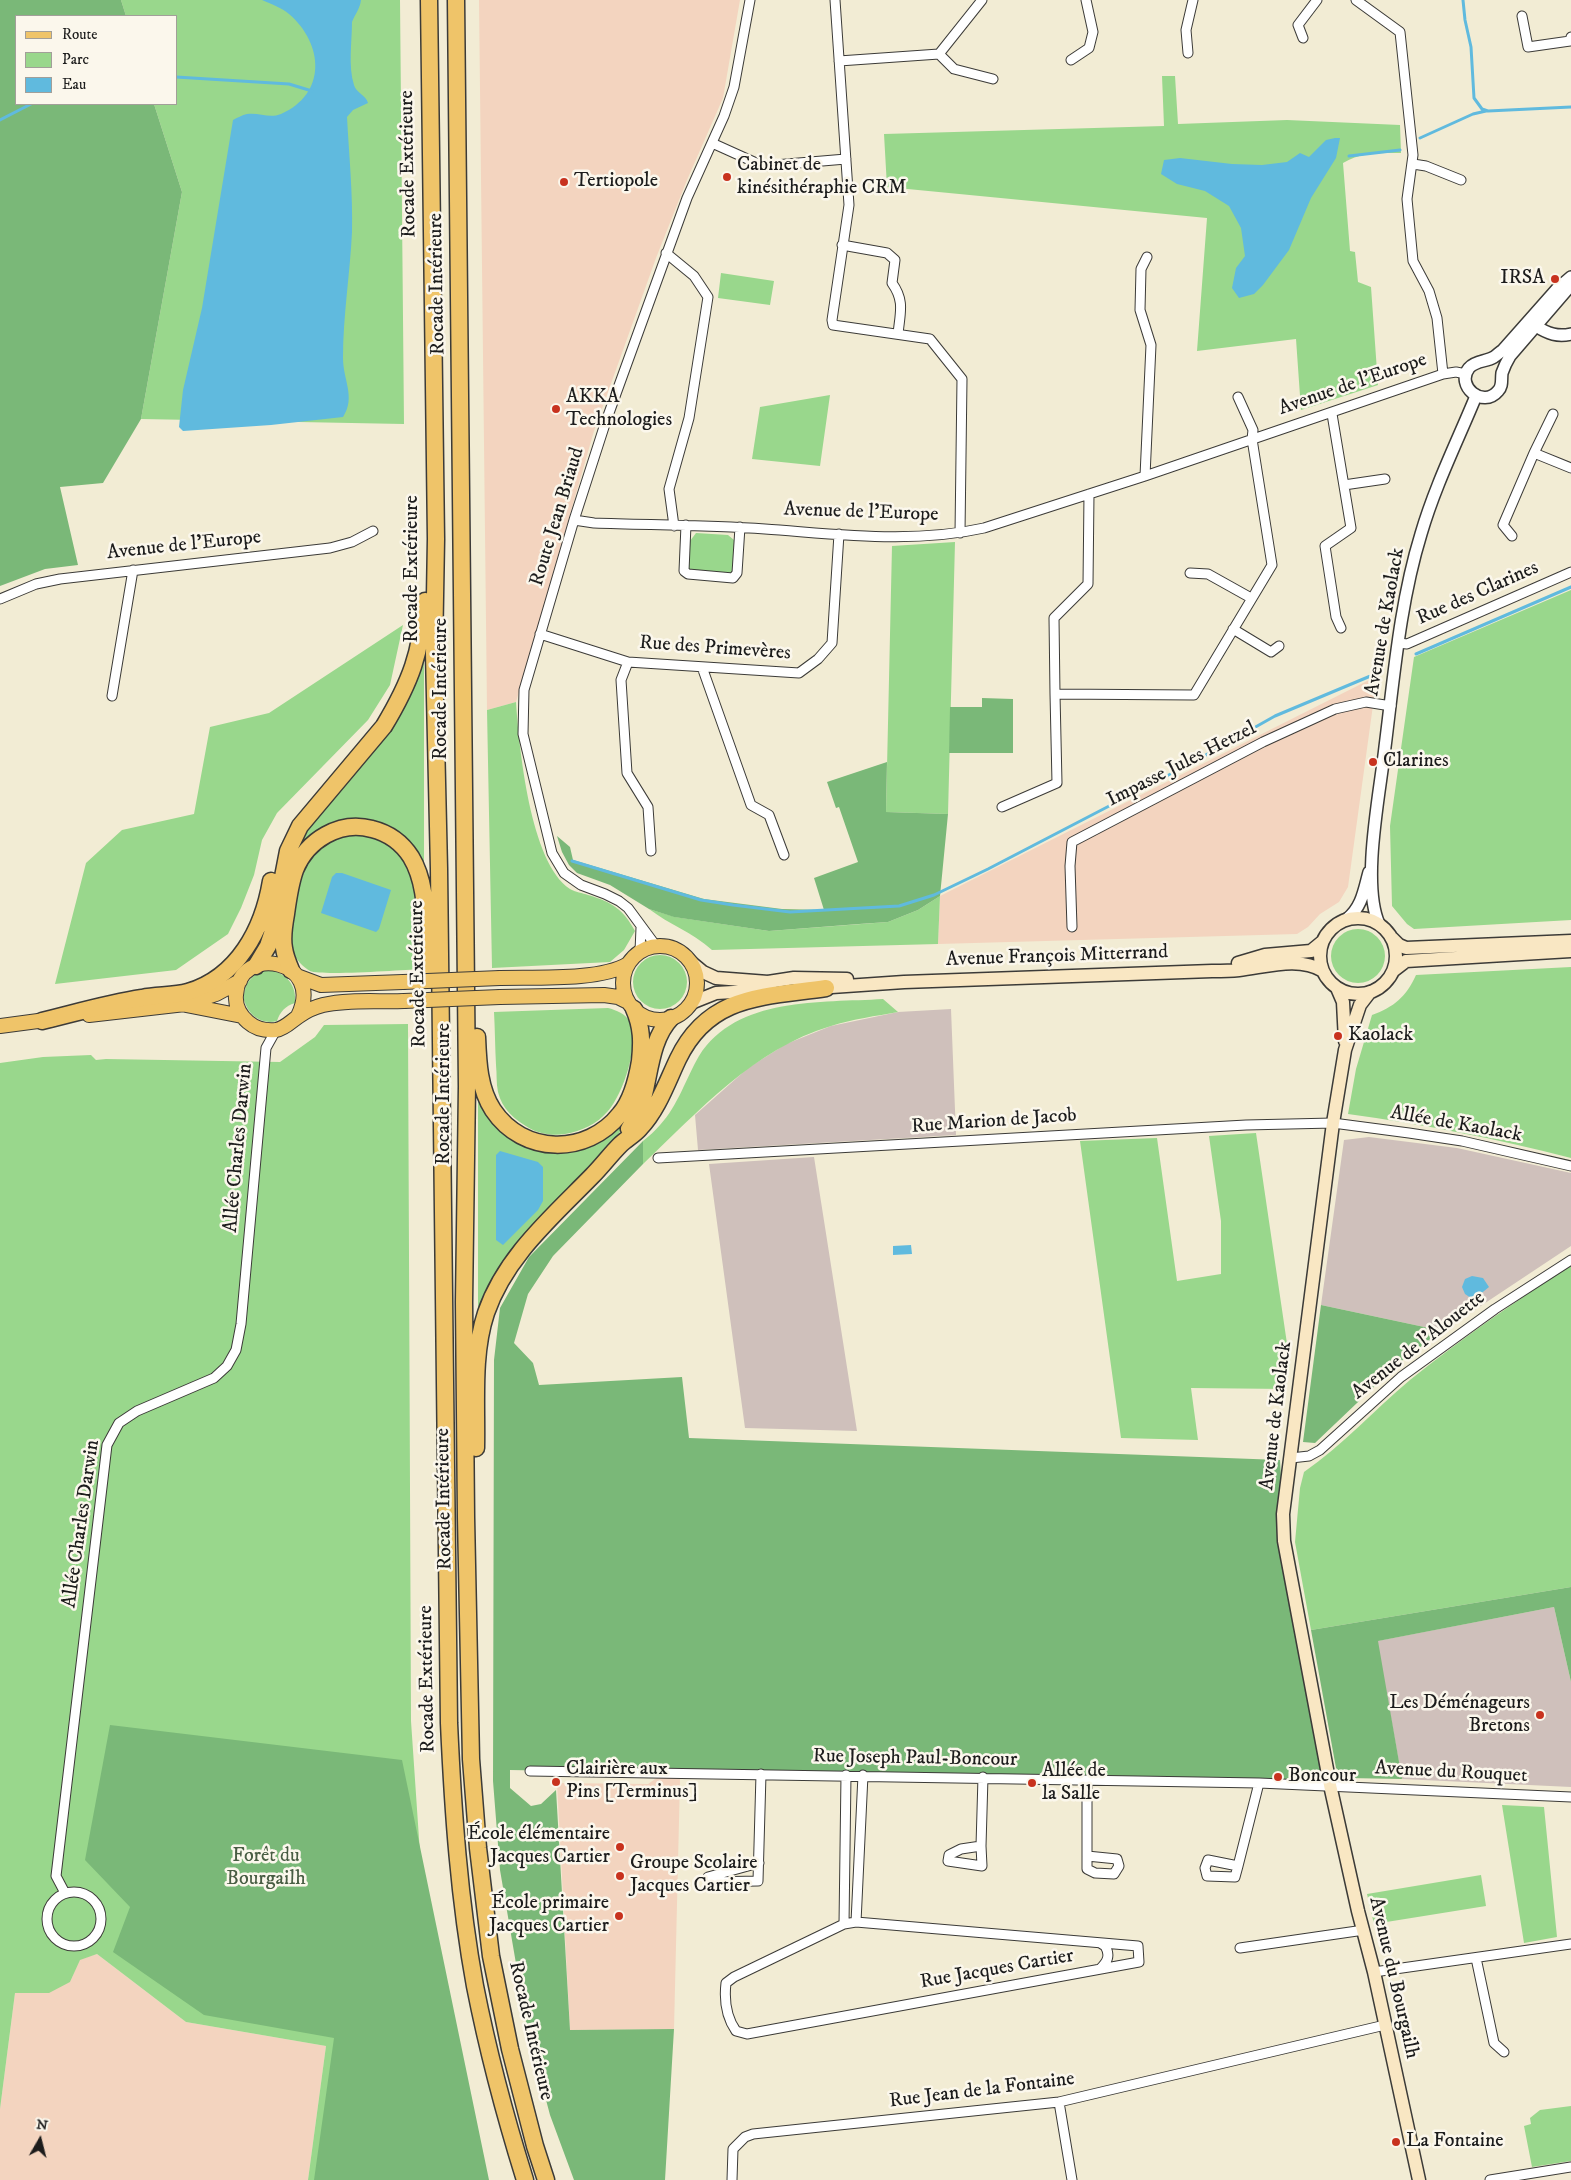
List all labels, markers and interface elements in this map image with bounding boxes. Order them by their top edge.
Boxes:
legend [15,15,178,105]
text: Route [62,25,97,44]
text: Parc [62,50,89,69]
text: Eau [62,75,86,94]
street label: Rocade Extérieure [396,90,422,238]
place label: Cabinet de kinésithéraphie CRM [737,154,907,201]
place label: Tertiopole [574,170,658,194]
marker: Cabinet de kinésithéraphie CRM [721,171,733,183]
marker: Tertiopole [558,176,570,188]
street label: Rocade Intérieure [425,213,451,355]
place label: IRSA [1500,267,1545,291]
marker: IRSA [1549,273,1561,285]
street label: Avenue de l'Europe [1276,348,1430,422]
place label: AKKA Technologies [566,386,672,433]
marker: AKKA Technologies [550,403,562,415]
street label: Route Jean Briaud [525,445,591,589]
street label: Rocade Extérieure [401,495,425,643]
street label: Avenue de l'Europe [783,498,939,528]
street label: Avenue de l'Europe [106,526,262,566]
street label: Avenue de Kaolack [1361,546,1411,698]
street label: Rue des Clarines [1414,556,1542,632]
street label: Rocade Intérieure [430,618,454,760]
street label: Rue des Primevères [639,632,791,666]
street label: Impasse Jules Hetzel [1103,717,1261,813]
place label: Clarines [1383,750,1449,774]
marker: Clarines [1367,756,1379,768]
street label: Rocade Extérieure [406,900,432,1048]
street label: Avenue François Mitterrand [946,941,1168,973]
street label: Rocade Intérieure [433,1023,457,1165]
place label: Kaolack [1348,1024,1413,1048]
marker: Kaolack [1332,1030,1344,1042]
street label: Allée Charles Darwin [220,1062,258,1234]
street label: Allée de Kaolack [1388,1102,1524,1148]
street label: Rue Marion de Jacob [911,1104,1077,1140]
street label: Avenue de l'Alouette [1348,1287,1490,1405]
street label: Avenue de Kaolack [1256,1340,1298,1492]
street label: Rocade Intérieure [432,1428,458,1570]
street label: Allée Charles Darwin [58,1438,106,1610]
street label: Rocade Extérieure [415,1605,441,1753]
place label: Les Déménageurs Bretons [1389,1692,1530,1739]
marker: Les Déménageurs Bretons [1534,1709,1546,1721]
street label: Rue Joseph Paul-Boncour [813,1745,1017,1773]
street label: Avenue du Rouquet [1374,1757,1528,1789]
place label: Clairière aux Pins [Terminus] [566,1758,698,1805]
place label: Allée de la Salle [1042,1760,1106,1807]
place label: Boncour [1288,1765,1356,1789]
marker: Boncour [1272,1771,1284,1783]
marker: Clairière aux Pins [Terminus] [550,1776,562,1788]
marker: Allée de la Salle [1026,1777,1038,1789]
place label: École élémentaire Jacques Cartier [467,1823,610,1870]
marker: École élémentaire Jacques Cartier [614,1841,626,1853]
park label: Forêt du Bourgailh [226,1845,306,1892]
place label: Groupe Scolaire Jacques Cartier [630,1852,758,1899]
marker: Groupe Scolaire Jacques Cartier [614,1870,626,1882]
place label: École primaire Jacques Cartier [489,1892,609,1939]
street label: Avenue du Bourgailh [1363,1895,1423,2061]
marker: École primaire Jacques Cartier [613,1910,625,1922]
street label: Rue Jacques Cartier [918,1945,1076,1995]
street label: Rocade Intérieure [502,1959,558,2103]
street label: Rue Jean de la Fontaine [888,2068,1076,2114]
north arrow [15,2115,65,2165]
text: N [35,2115,49,2135]
place label: La Fontaine [1406,2130,1504,2154]
marker: La Fontaine [1390,2136,1402,2148]

